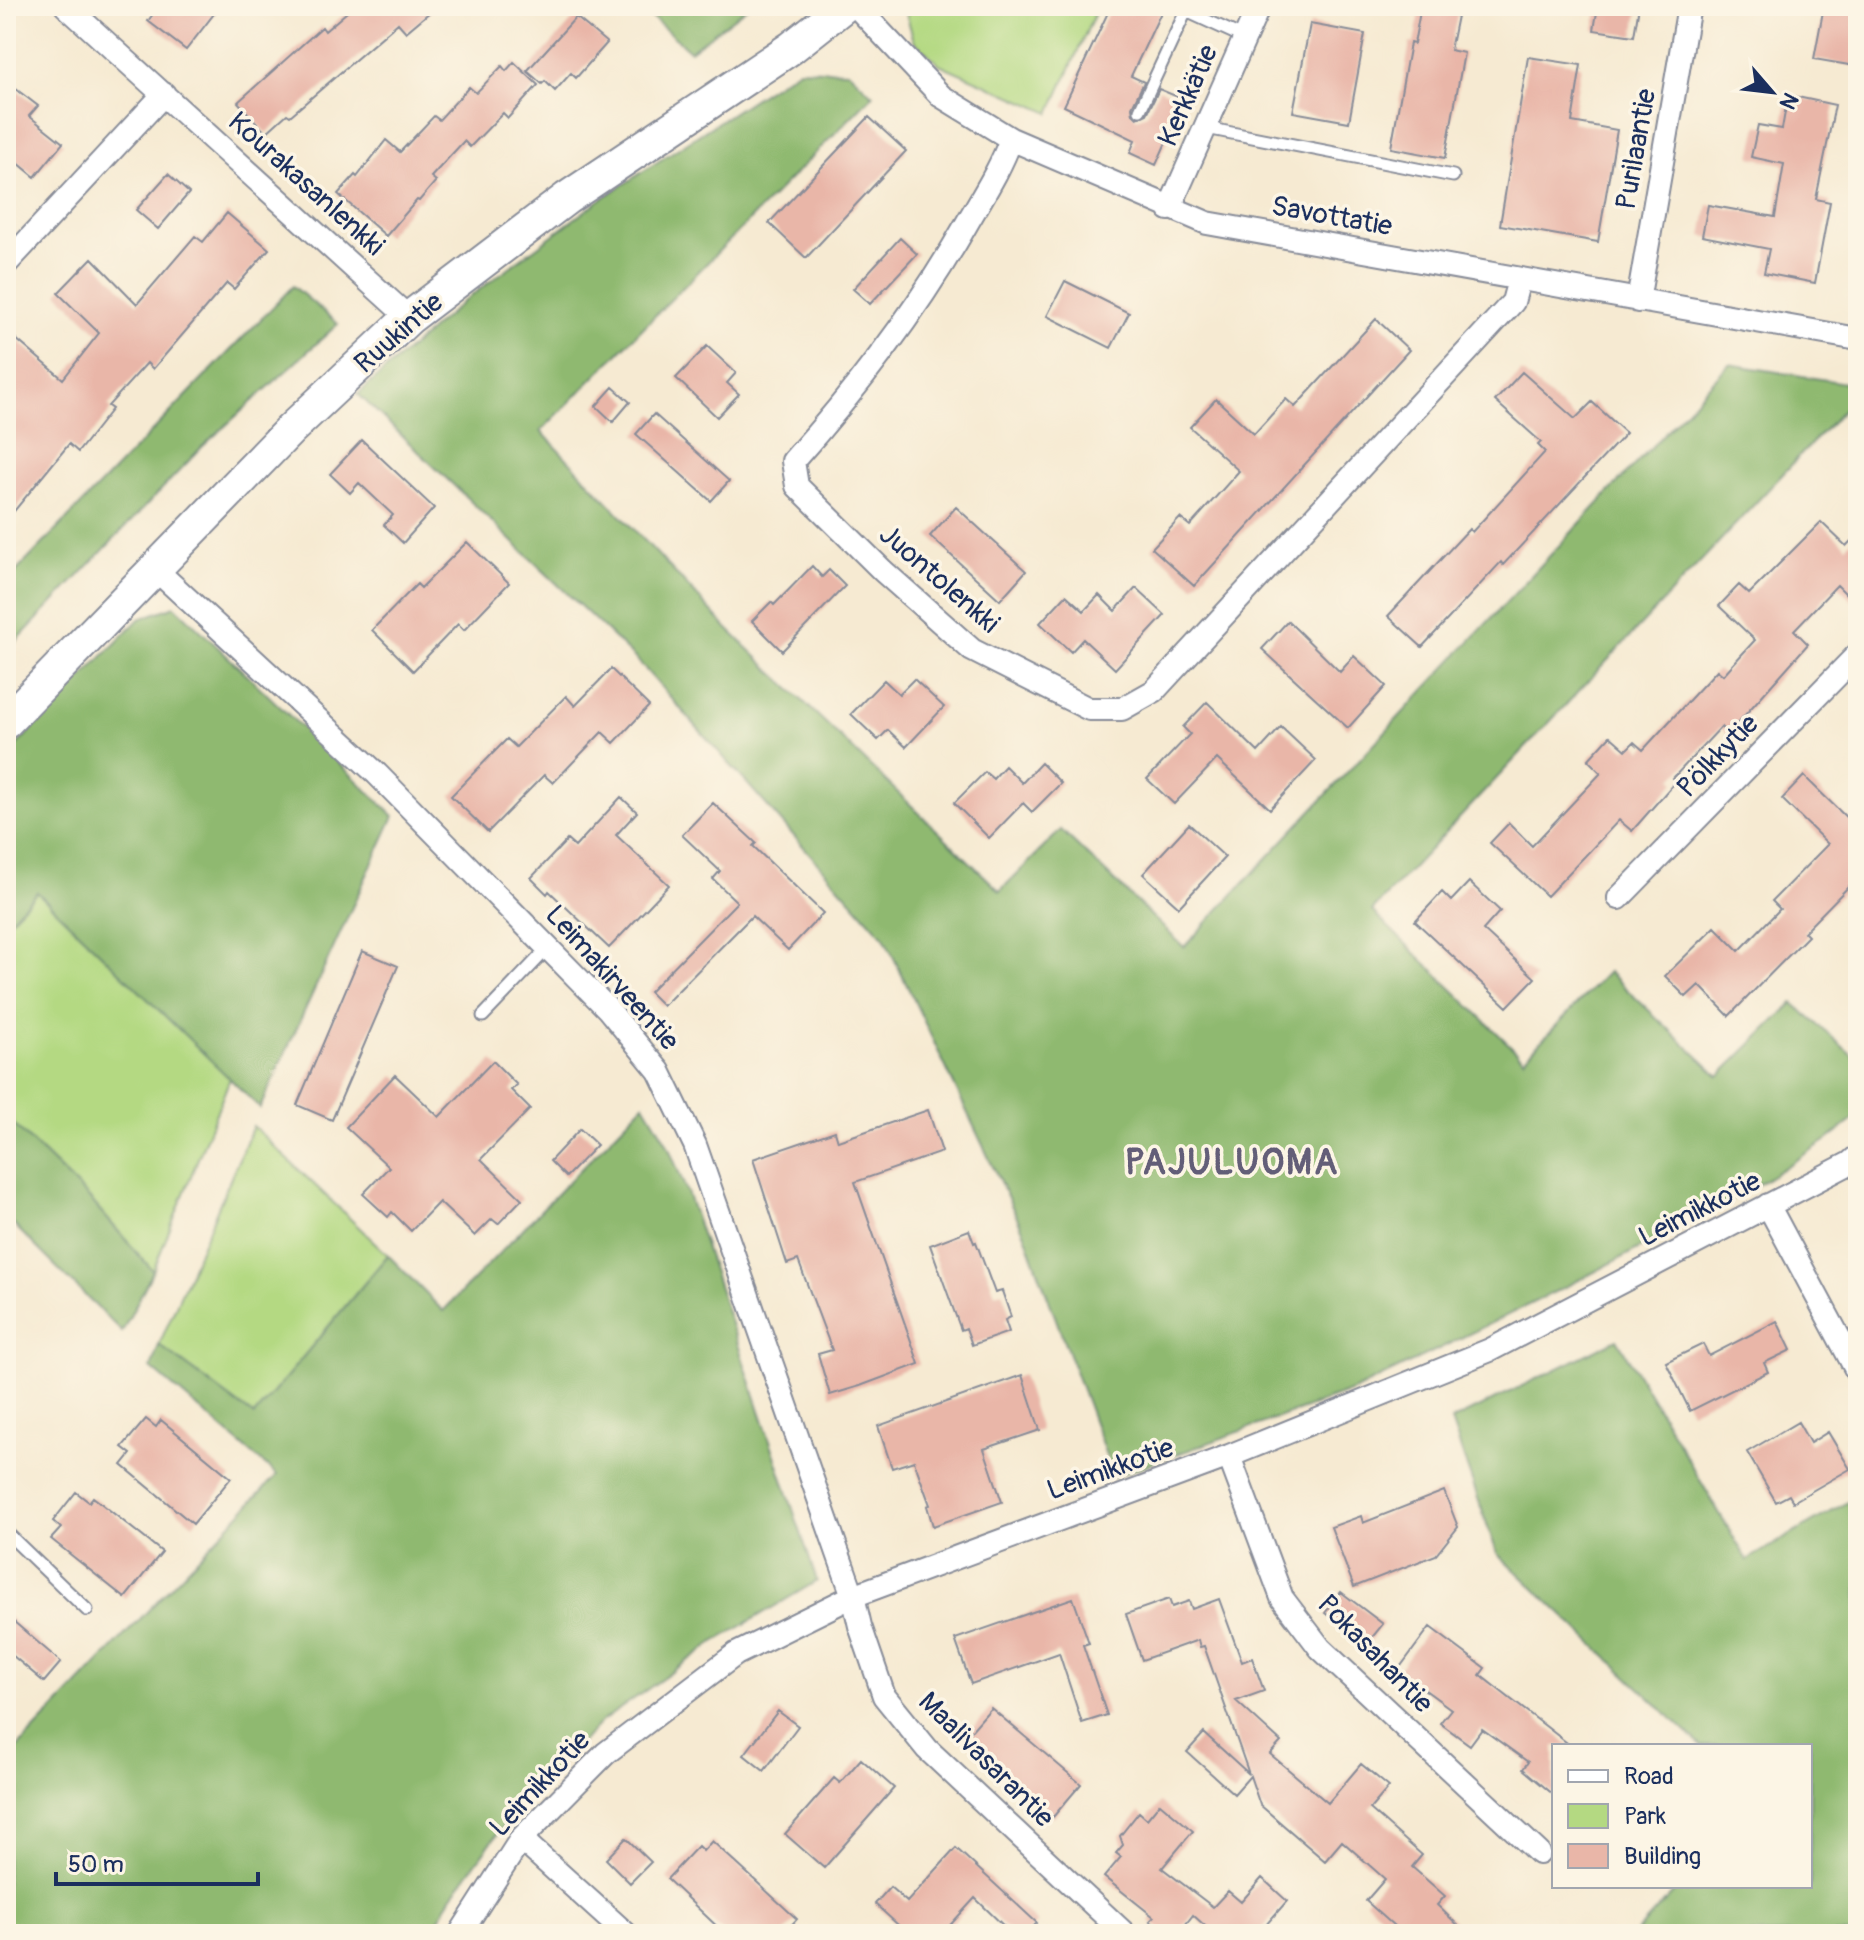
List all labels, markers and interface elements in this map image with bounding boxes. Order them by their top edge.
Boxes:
street label: Kerkkätie [1151,39,1226,152]
north arrow [1732,52,1812,132]
street label: Purilaantie [1609,86,1664,212]
text: N [1773,88,1805,114]
street label: Kourakasanlenkki [221,105,391,263]
street label: Savottatie [1269,189,1395,244]
street label: Ruukintie [347,285,451,381]
street label: Juontolenkki [872,517,1006,641]
street label: Pölkkytie [1670,707,1767,805]
street label: Leimakirveentie [537,898,686,1058]
district label: PAJULUOMA [1125,1140,1339,1185]
street label: Leimikkotie [1633,1164,1767,1255]
street label: Leimikkotie [1042,1430,1179,1508]
street label: Pokasahantie [1310,1587,1440,1721]
street label: Maalivasarantie [911,1685,1061,1835]
street label: Leimikkotie [482,1724,598,1844]
legend [1552,1744,1812,1888]
text: Road [1624,1762,1674,1791]
text: Park [1624,1802,1666,1831]
scale bar [56,1836,258,1886]
text: Building [1624,1842,1701,1871]
text: 50 m [68,1850,124,1879]

